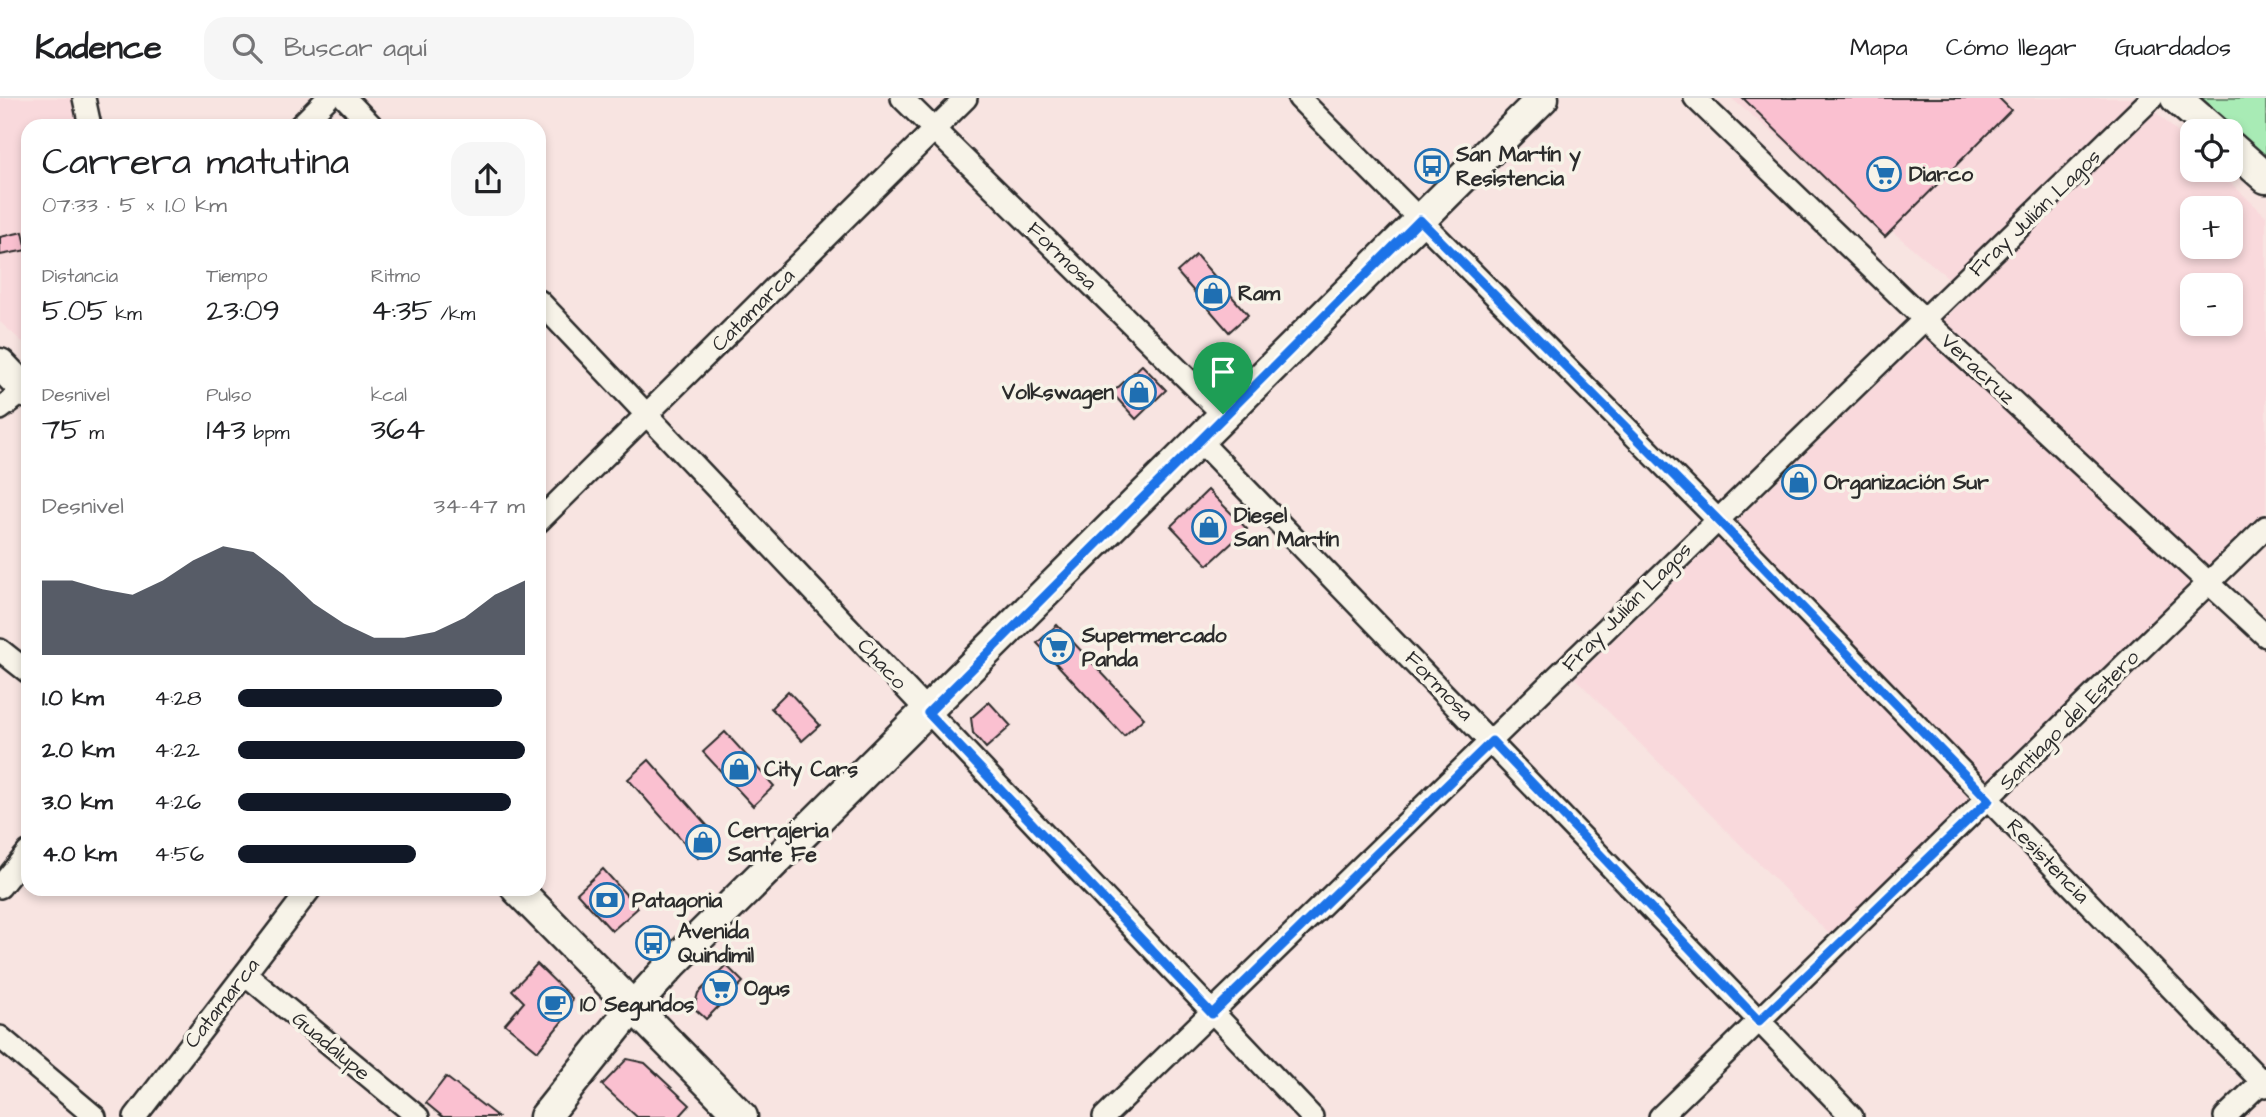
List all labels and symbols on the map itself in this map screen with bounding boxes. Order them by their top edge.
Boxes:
place label: San Martín y Resistencia [1455,140,1581,193]
street label: Fray Julián Lagos [1963,142,2109,285]
bus stop icon: San Martín y Resistencia [1413,147,1451,185]
supermarket icon: Diarco [1865,155,1903,193]
place label: Diarco [1909,160,1973,189]
street label: Formosa [1021,215,1104,297]
street label: Catamarca [705,262,801,358]
shop icon: Ram [1194,274,1232,312]
place label: Ram [1238,279,1281,308]
street label: Veracruz [1934,327,2022,412]
pin [1193,342,1253,414]
shop icon: Volkswagen [1120,373,1158,411]
place label: Volkswagen [1001,378,1114,409]
shop icon: Organización Sur [1780,463,1818,501]
place label: Organización Sur [1824,468,1989,499]
place label: Diesel San Martín [1233,501,1339,554]
shop icon: Diesel San Martín [1190,508,1228,546]
street label: Fray Julián Lagos [1556,536,1700,680]
place label: Supermercado Panda [1081,621,1227,674]
supermarket icon: Supermercado Panda [1038,628,1076,666]
street label: Chaco [851,632,914,696]
street label: Santiago del Estero [1992,643,2147,798]
street label: Formosa [1398,645,1480,728]
shop icon: City Cars [720,750,758,788]
place label: City Cars [764,755,859,787]
street label: Resistencia [2000,812,2096,910]
place label: Cerrajeria Sante Fe [727,816,829,869]
shop icon: Cerrajeria Sante Fe [684,823,722,861]
bank icon: Patagonia [588,881,626,919]
place label: Patagonia [632,886,723,917]
place label: Avenida Quindimil [678,917,755,970]
bus stop icon: Avenida Quindimil [634,924,672,962]
street label: Catamarca [178,952,267,1054]
supermarket icon: Ogus [701,969,739,1007]
place label: Ogus [744,974,791,1005]
cafe icon: 10 Segundos [536,985,574,1023]
place label: 10 Segundos [580,990,695,1021]
street label: Guadalupe [285,1005,376,1088]

